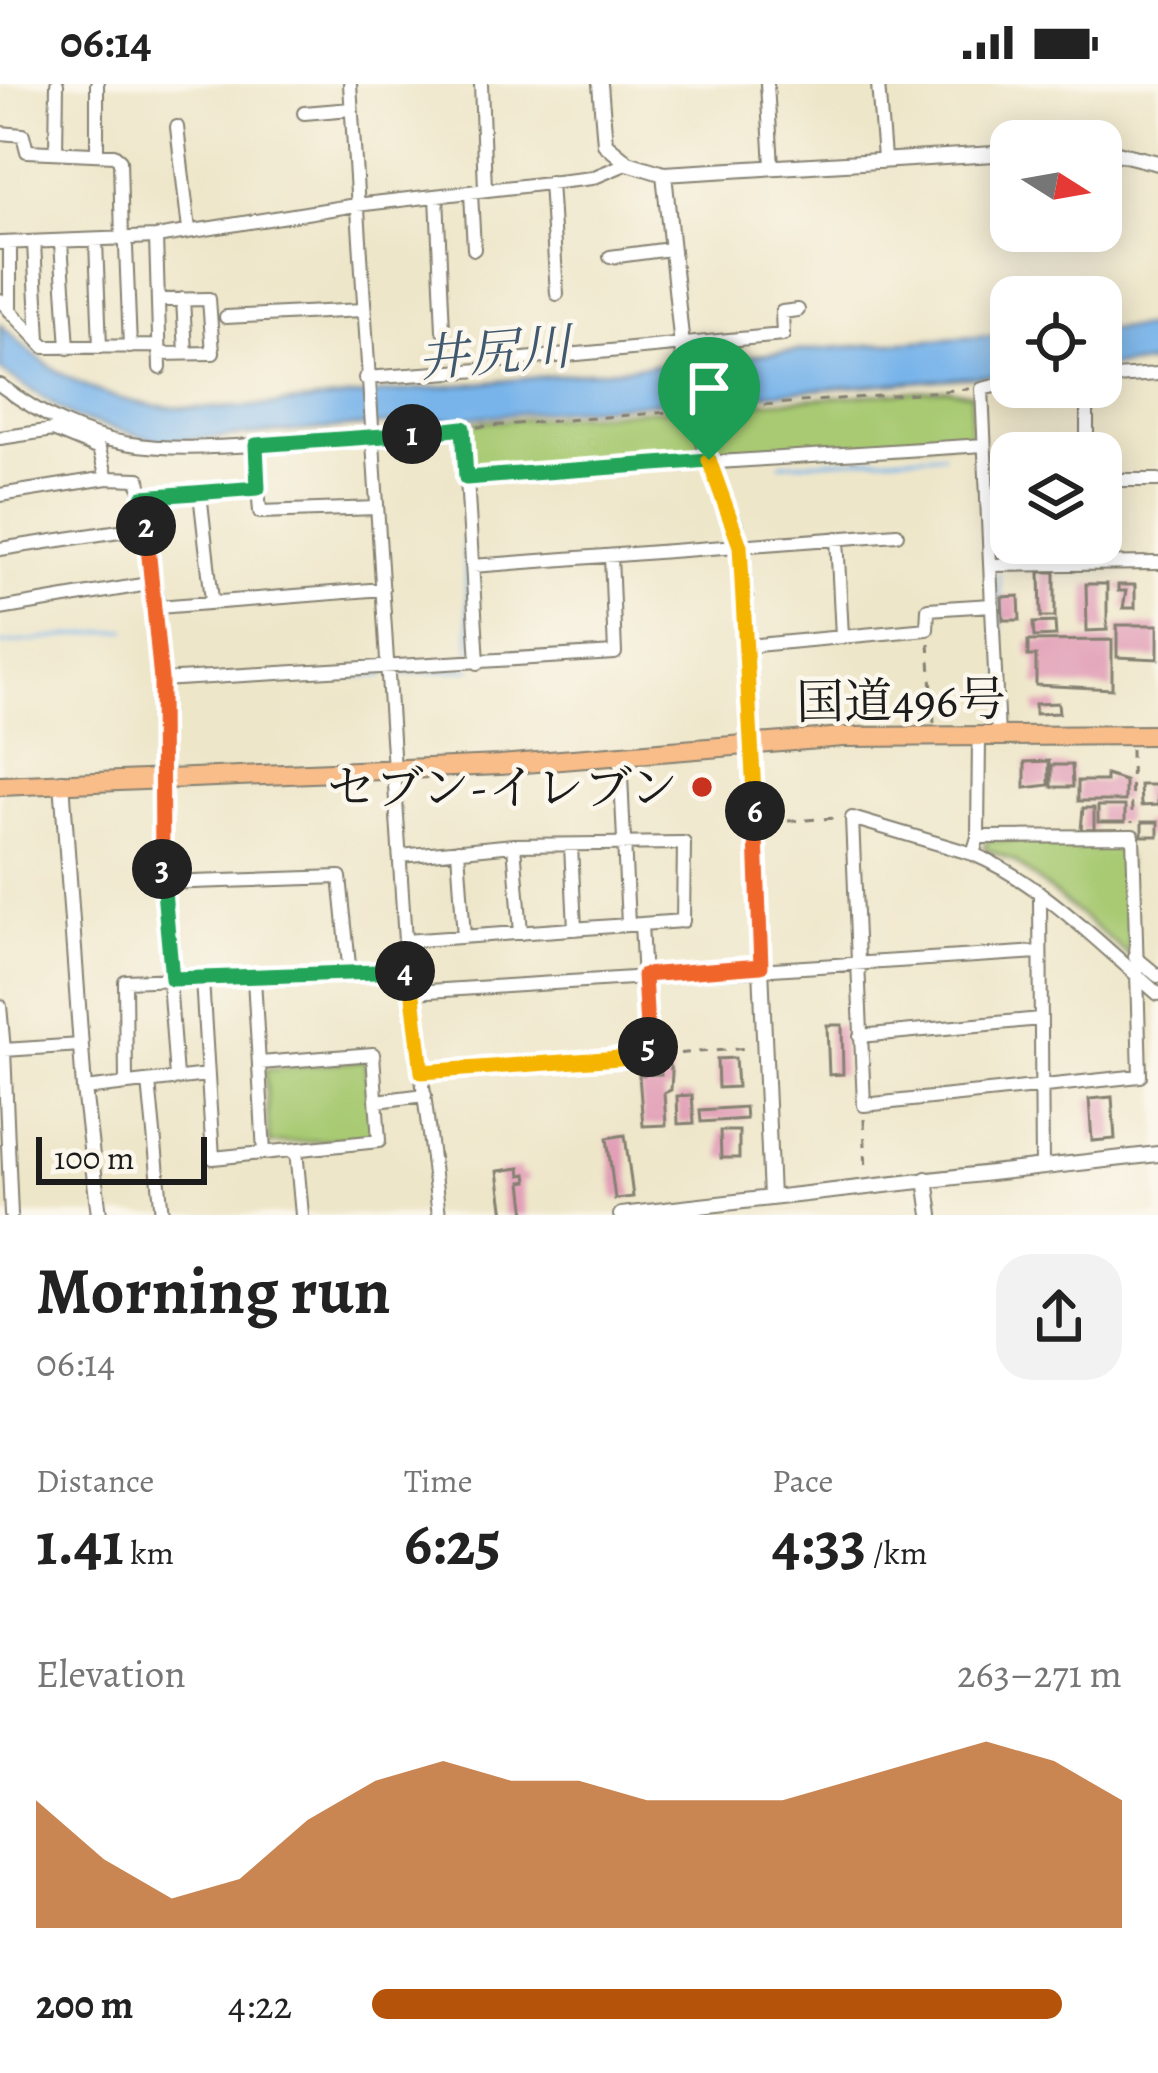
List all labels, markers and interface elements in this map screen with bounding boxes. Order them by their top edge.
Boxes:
text: 06:14 [60,11,152,73]
north arrow [990,120,1122,252]
map controls [990,120,1122,564]
button: locate [990,276,1122,408]
water label: 井尻川 [415,311,578,395]
pin [658,337,760,460]
icon: arrive [676,355,742,421]
pin: 1 [382,404,442,464]
text: 1 [406,411,418,456]
button: layers [990,432,1122,564]
pin: 2 [116,496,176,556]
text: 2 [138,503,154,548]
street label: 国道496号 [796,666,1006,736]
place label: セブン-イレブン [328,755,678,821]
marker: セブン-イレブン [689,774,715,800]
pin: 6 [725,781,785,841]
text: 6 [747,788,763,833]
pin: 3 [132,839,192,899]
text: 3 [155,846,169,891]
pin: 4 [375,941,435,1001]
text: 4 [397,948,413,993]
pin: 5 [618,1017,678,1077]
text: 5 [641,1024,655,1069]
scale bar [36,1131,207,1184]
text: 100 m [54,1135,134,1180]
text: Morning run [36,1246,391,1336]
button: share [996,1254,1122,1380]
text: 06:14 [36,1336,115,1389]
text: Distance [36,1458,154,1503]
text: Time [404,1458,473,1503]
text: Pace [772,1458,833,1503]
text: 1.41 [36,1503,124,1585]
text: 6:25 [404,1503,501,1585]
text: 4:33 [772,1503,866,1585]
text: km [124,1530,174,1575]
text: /km [866,1530,927,1575]
text: Elevation [36,1647,186,1700]
text: 263–271 m [957,1647,1122,1700]
text: 200 m [36,1978,134,2031]
text: 4:22 [228,1978,292,2031]

